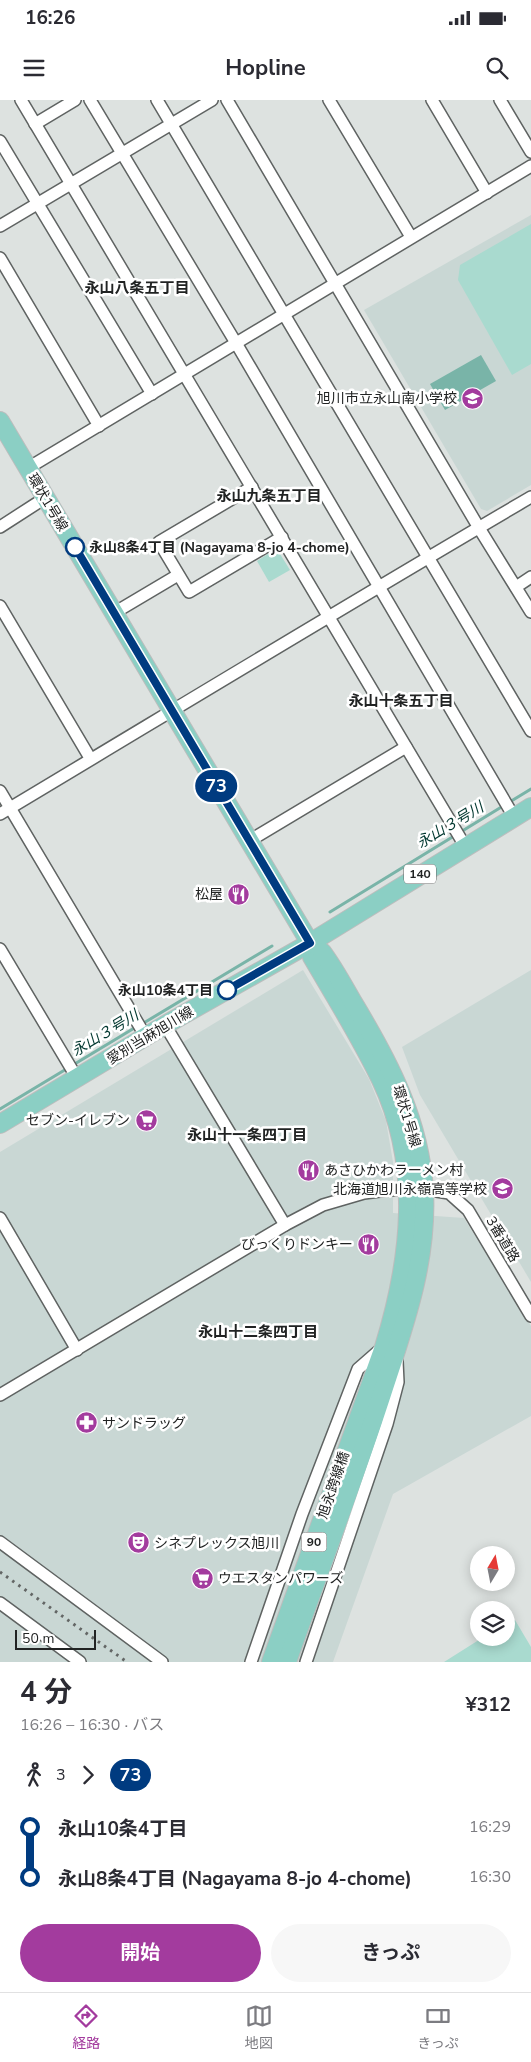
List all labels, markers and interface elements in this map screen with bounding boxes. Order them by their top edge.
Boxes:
text: 16:26 [25,5,75,31]
text: Hopline [225,53,306,83]
icon: menu [20,54,48,82]
icon: search [483,54,511,82]
district label: 永山八条五丁目 [84,278,190,298]
school or university icon: 旭川市立永山南小学校 [461,386,485,410]
place label: 旭川市立永山南小学校 [317,389,457,408]
street label: 環状1号線 [23,470,72,535]
district label: 永山九条五丁目 [216,486,322,506]
marker: 永山8条4丁目 (Nagayama 8-jo 4-chome) [65,537,85,557]
place label: 永山8条4丁目 (Nagayama 8-jo 4-chome) [89,538,350,557]
district label: 永山十条五丁目 [348,691,454,711]
line badge: 73 [194,770,238,802]
text: 73 [205,774,227,798]
water label: 永山３号川 [413,796,489,853]
road number: 140 [404,864,436,884]
restaurant icon: 松屋 [227,882,251,906]
place label: 松屋 [195,885,223,904]
marker: 永山10条4丁目 [217,980,237,1000]
place label: 永山10条4丁目 [118,981,213,1000]
street label: 愛別当麻旭川線 [103,1002,197,1069]
water label: 永山３号川 [68,1004,144,1061]
street label: 環状1号線 [388,1083,425,1150]
supermarket icon: セブン-イレブン [134,1108,158,1132]
place label: セブン-イレブン [26,1111,130,1130]
district label: 永山十一条四丁目 [187,1125,307,1145]
restaurant icon: あさひかわラーメン村 [296,1158,320,1182]
place label: あさひかわラーメン村 [324,1161,463,1180]
school or university icon: 北海道旭川永嶺高等学校 [491,1177,515,1201]
place label: 北海道旭川永嶺高等学校 [333,1180,487,1199]
street label: 3番道路 [481,1213,524,1266]
restaurant icon: びっくりドンキー [357,1232,381,1256]
place label: びっくりドンキー [241,1235,353,1254]
district label: 永山十二条四丁目 [198,1322,318,1342]
pharmacy icon: サンドラッグ [74,1411,98,1435]
place label: サンドラッグ [102,1414,186,1433]
street label: 旭永跨線橋 [313,1449,354,1521]
theatre icon: シネプレックス旭川 [126,1531,150,1555]
road number: 90 [302,1532,326,1551]
place label: シネプレックス旭川 [154,1534,280,1553]
north arrow [470,1546,515,1591]
map controls [470,1546,515,1646]
supermarket icon: ウエスタンパワーズ [190,1566,214,1590]
place label: ウエスタンパワーズ [218,1569,343,1588]
button: layers [470,1601,515,1646]
scale bar [15,1627,96,1650]
text: 50 m [22,1629,54,1648]
text: 4 分 [20,1673,72,1711]
text: ¥312 [465,1692,511,1718]
text: 16:26 – 16:30 · バス [20,1714,164,1736]
icon: walk [20,1761,48,1789]
icon: forward [74,1761,102,1789]
text: 73 [120,1763,141,1787]
text: 3 [56,1764,66,1786]
text: 永山10条4丁目 [58,1816,187,1842]
text: 16:29 [469,1816,511,1838]
text: 永山8条4丁目 (Nagayama 8-jo 4-chome) [58,1866,412,1892]
text: 16:30 [469,1866,511,1888]
button: 開始 [20,1924,261,1982]
button: きっぷ [271,1924,511,1982]
tab: 経路 [72,2002,100,2053]
tab: 地図 [245,2002,273,2053]
tab: きっぷ [417,2002,459,2053]

